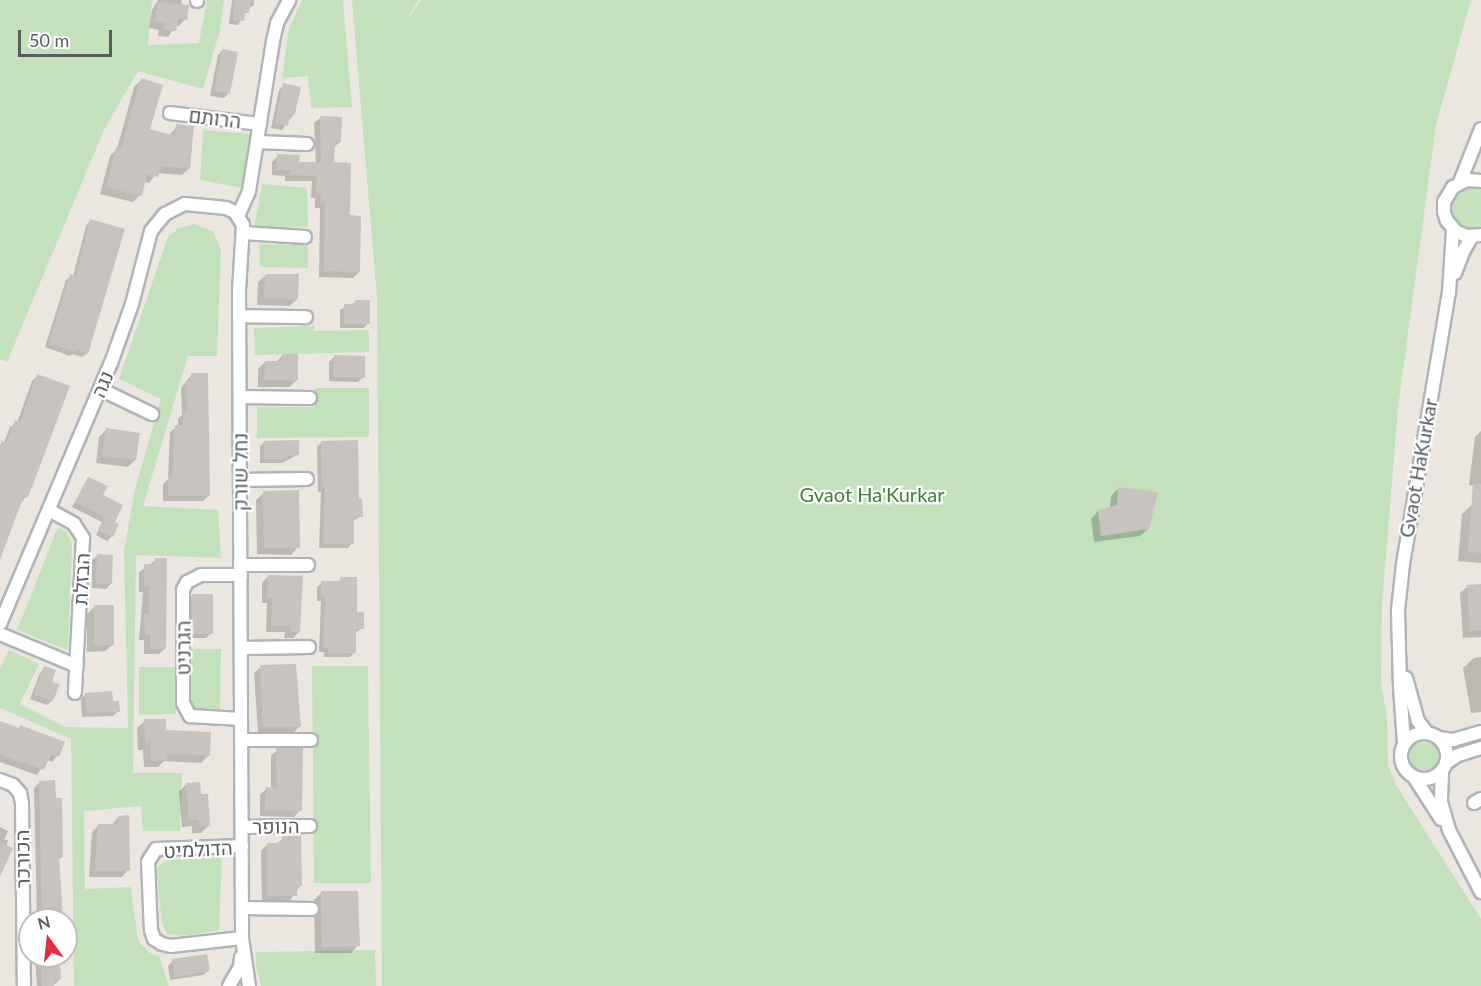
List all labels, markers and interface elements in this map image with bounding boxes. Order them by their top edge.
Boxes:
scale bar [21,18,116,56]
text: 50 m [29,29,69,51]
street label: הרותם [187,103,243,133]
street label: נגה [86,367,118,401]
street label: Gvaot HaKurkar [1394,396,1442,540]
street label: נחל שורק [228,433,252,511]
park label: Gvaot Ha'Kurkar [799,482,945,506]
street label: הבזלת [68,552,94,606]
street label: הגרניט [171,621,195,675]
street label: הנופר [252,814,300,838]
street label: הכורכר [9,829,35,889]
street label: הדולמיט [163,835,233,863]
north arrow [18,908,78,968]
text: N [35,911,52,933]

